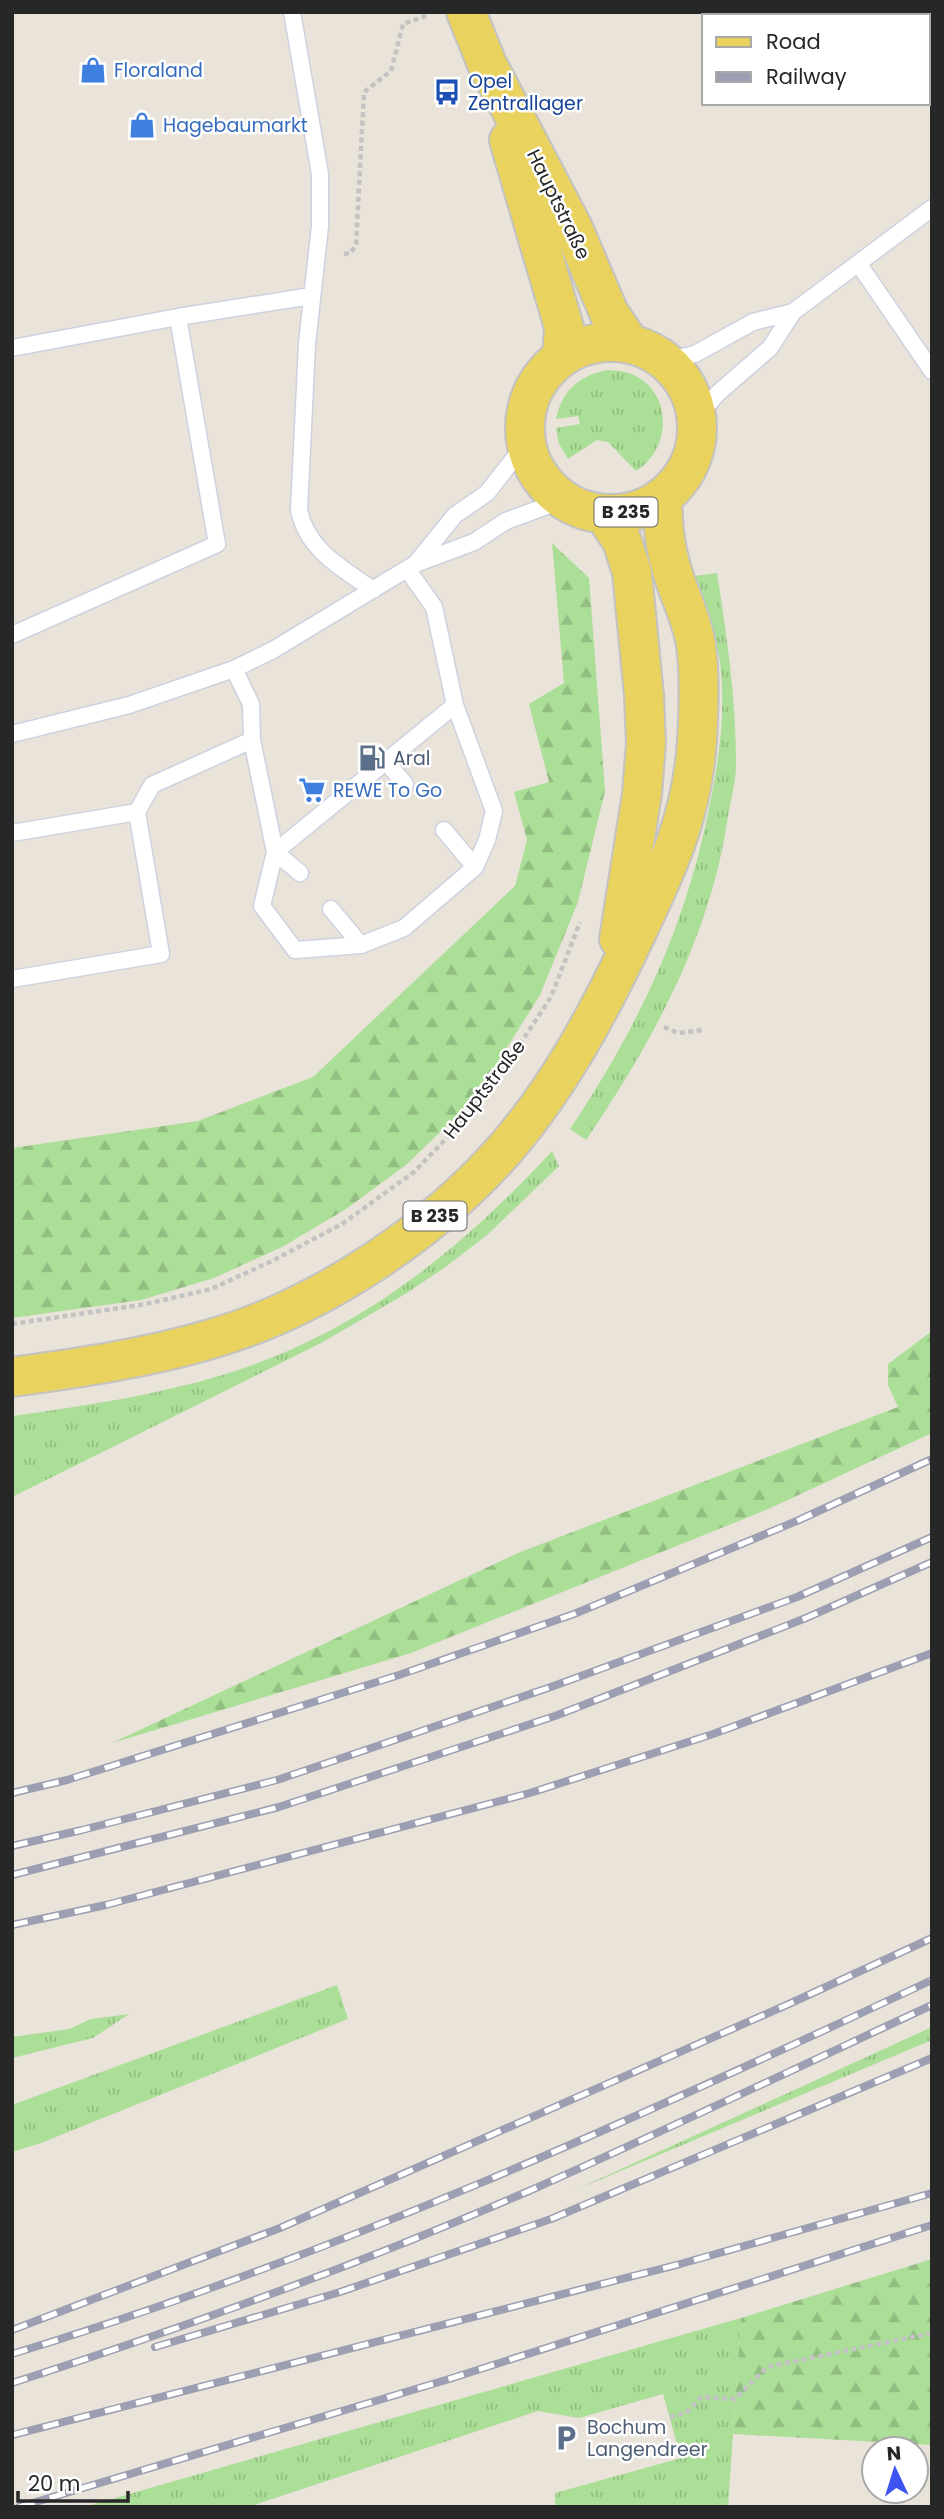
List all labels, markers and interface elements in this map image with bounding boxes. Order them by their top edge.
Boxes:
legend [702,14,930,105]
text: Road [766,27,821,56]
shop icon: Floraland [78,55,108,85]
place label: Floraland [114,57,203,84]
text: Railway [766,62,847,91]
place label: Opel Zentrallager [468,68,583,117]
bus stop icon: Opel Zentrallager [432,77,462,107]
shop icon: Hagebaumarkt [127,110,157,140]
place label: Hagebaumarkt [163,112,308,139]
street label: Hauptstraße [520,145,597,264]
road number: B 235 [594,498,658,526]
fuel station icon: Aral [357,743,387,773]
place label: Aral [393,745,430,772]
supermarket icon: REWE To Go [297,775,327,805]
place label: REWE To Go [333,777,442,804]
street label: Hauptstraße [437,1034,532,1145]
road number: B 235 [404,1202,466,1231]
place label: Bochum Langendreer [587,2414,708,2463]
parking icon: Bochum Langendreer [551,2423,581,2453]
north arrow [860,2435,930,2505]
text: N [886,2440,902,2468]
scale bar [18,2460,128,2504]
text: 20 m [28,2469,81,2498]

